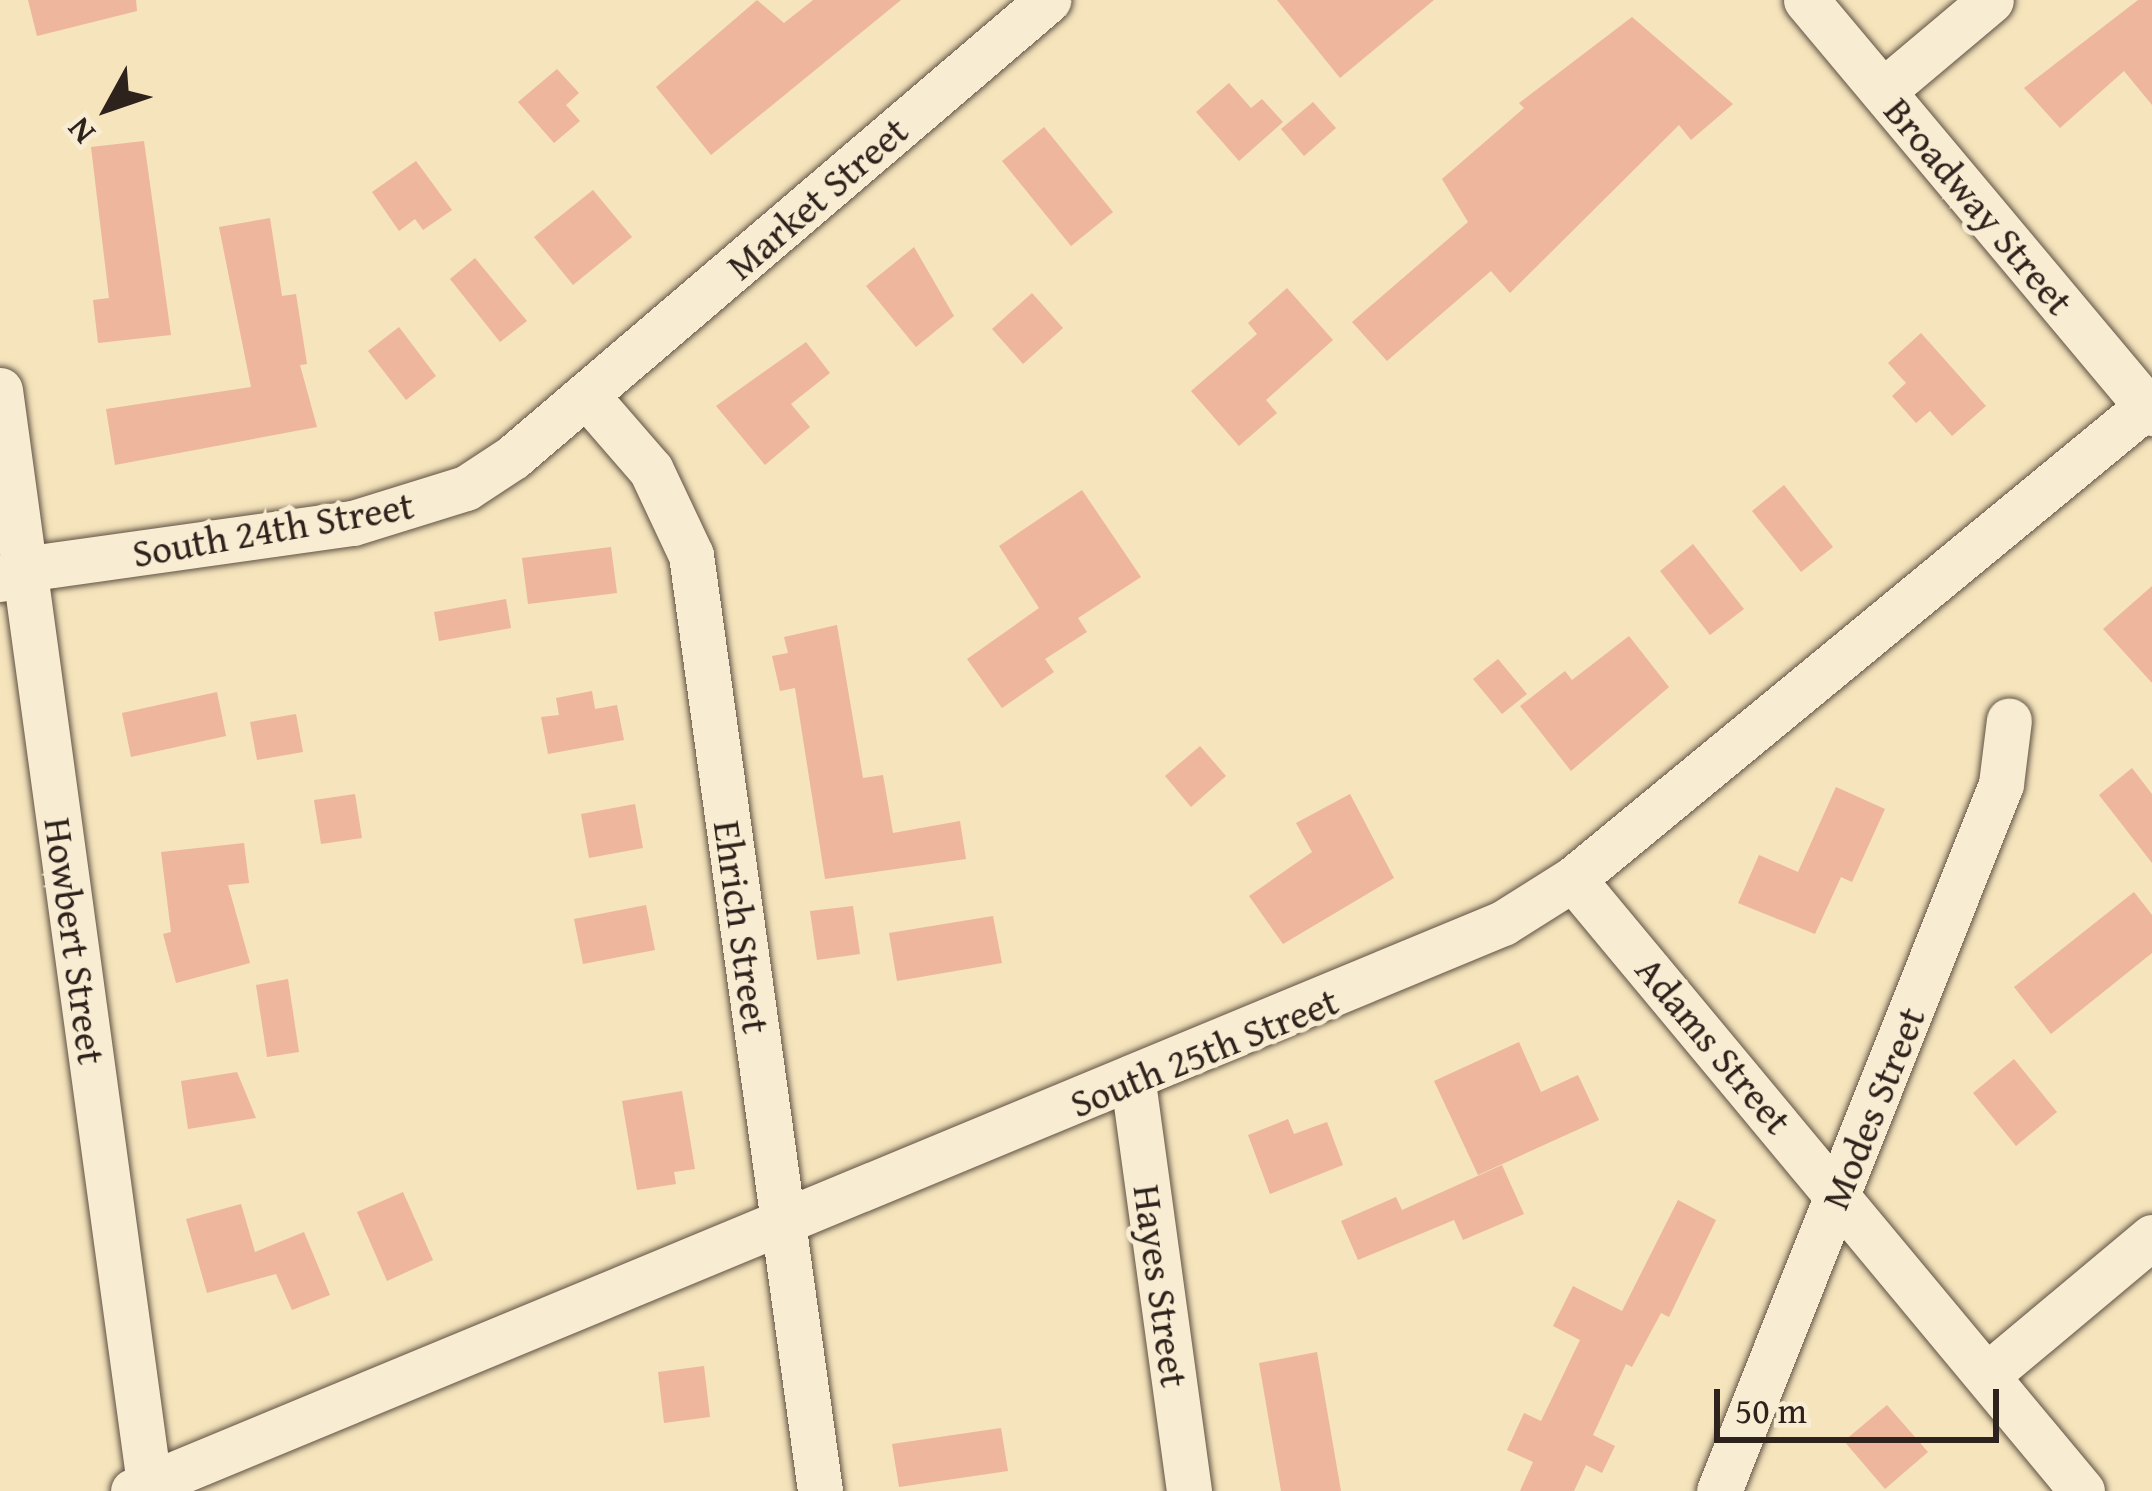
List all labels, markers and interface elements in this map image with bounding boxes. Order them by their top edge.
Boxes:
north arrow [48,48,168,168]
street label: Broadway Street [1875,88,2083,324]
text: N [55,107,106,155]
street label: Market Street [717,107,917,289]
street label: South 24th Street [129,481,417,577]
street label: Howbert Street [35,815,115,1067]
street label: Ehrich Street [704,818,780,1036]
street label: Adams Street [1626,947,1802,1143]
street label: South 25th Street [1063,977,1345,1127]
street label: Modes Street [1811,1000,1935,1216]
street label: Hayes Street [1124,1182,1198,1390]
scale bar [1720,1365,2005,1439]
text: 50 m [1735,1383,1807,1436]

